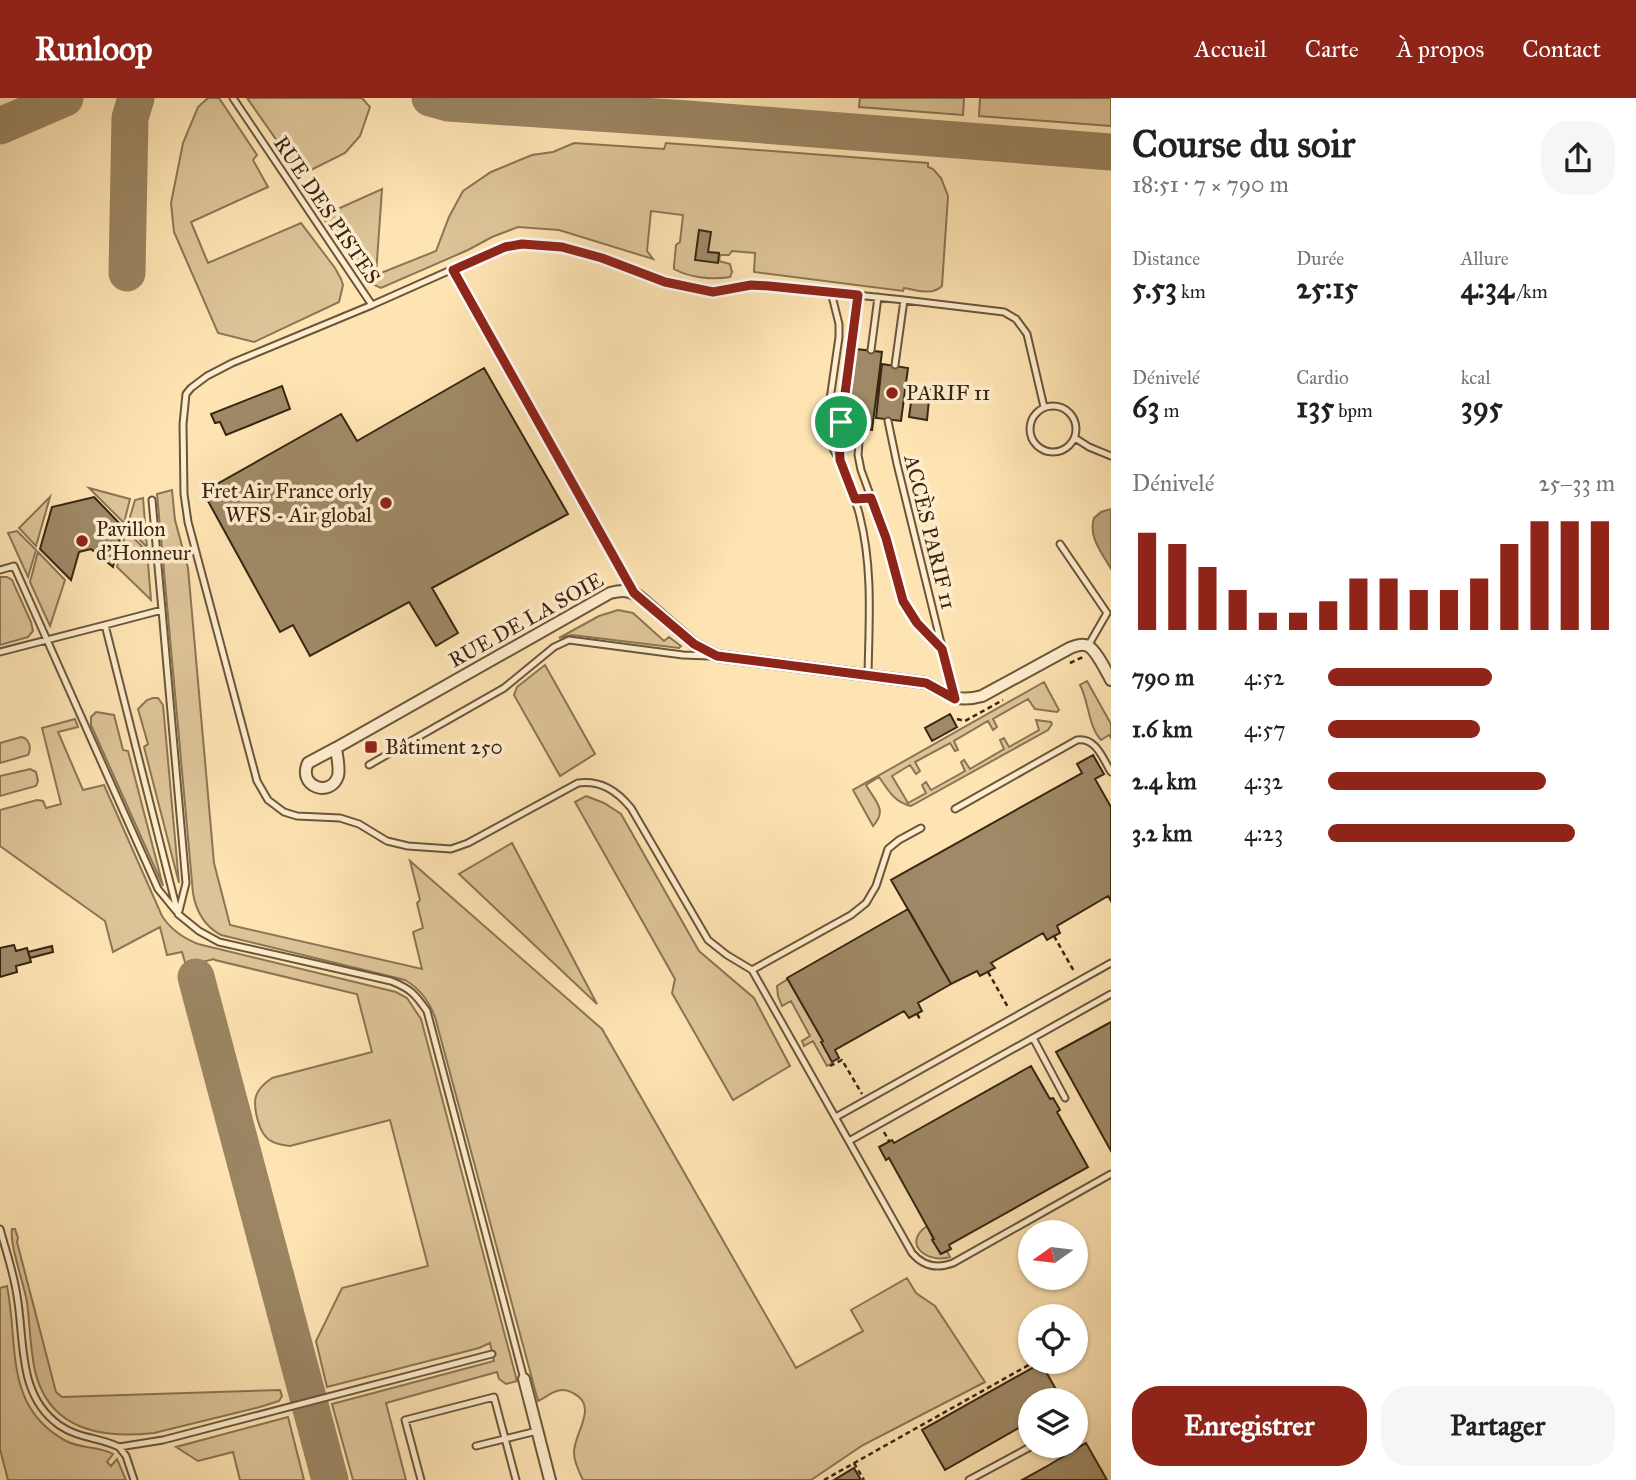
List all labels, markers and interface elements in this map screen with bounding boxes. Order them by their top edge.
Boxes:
text: Runloop [35,29,152,69]
text: Accueil [1195,34,1267,64]
text: Carte [1305,34,1359,64]
text: À propos [1397,34,1484,64]
text: Contact [1522,34,1601,64]
text: Course du soir [1132,121,1355,167]
button: share [1541,121,1615,195]
street label: RUE DES PISTES [268,131,386,289]
text: 18:51 · 7 × 790 m [1132,170,1289,198]
text: Distance [1132,247,1200,270]
text: Durée [1296,247,1344,270]
text: Allure [1461,247,1509,270]
text: 5.53 [1132,270,1177,306]
text: 25:15 [1296,270,1358,306]
text: 4:34 [1461,270,1514,306]
text: km [1177,280,1206,303]
text: /km [1514,280,1548,303]
text: Dénivelé [1132,366,1200,389]
text: Cardio [1296,366,1349,389]
text: kcal [1461,366,1491,389]
place label: PARIF 11 [906,380,990,406]
marker: PARIF 11 [884,385,900,401]
text: 63 [1132,389,1159,425]
text: 135 [1296,389,1334,425]
text: 395 [1461,389,1503,425]
pin [811,392,871,452]
text: m [1159,399,1179,422]
text: bpm [1334,399,1373,422]
icon: arrive [822,403,860,441]
street label: ACCÈS PARIF 11 [898,451,963,612]
text: Dénivelé [1132,469,1214,497]
text: 25–33 m [1538,469,1615,497]
place label: Fret Air France orly WFS - Air global [201,478,373,528]
marker: Fret Air France orly WFS - Air global [378,495,394,511]
place label: Pavillon d'Honneur [96,516,191,566]
marker: Pavillon d'Honneur [74,533,90,549]
street label: RUE DE LA SOIE [444,567,608,673]
text: 790 m [1132,663,1194,691]
text: 4:52 [1244,663,1285,691]
text: 1.6 km [1132,715,1193,743]
text: 4:57 [1244,715,1286,743]
place label: Bâtiment 250 [385,734,503,760]
marker: Bâtiment 250 [363,739,379,755]
text: 2.4 km [1132,767,1197,795]
text: 4:32 [1244,767,1283,795]
text: 3.2 km [1132,819,1192,847]
text: 4:23 [1244,819,1283,847]
north arrow [1018,1220,1088,1290]
map controls [1018,1220,1088,1458]
button: locate [1018,1304,1088,1374]
button: Enregistrer [1132,1386,1367,1466]
button: Partager [1381,1386,1615,1466]
button: layers [1018,1388,1088,1458]

